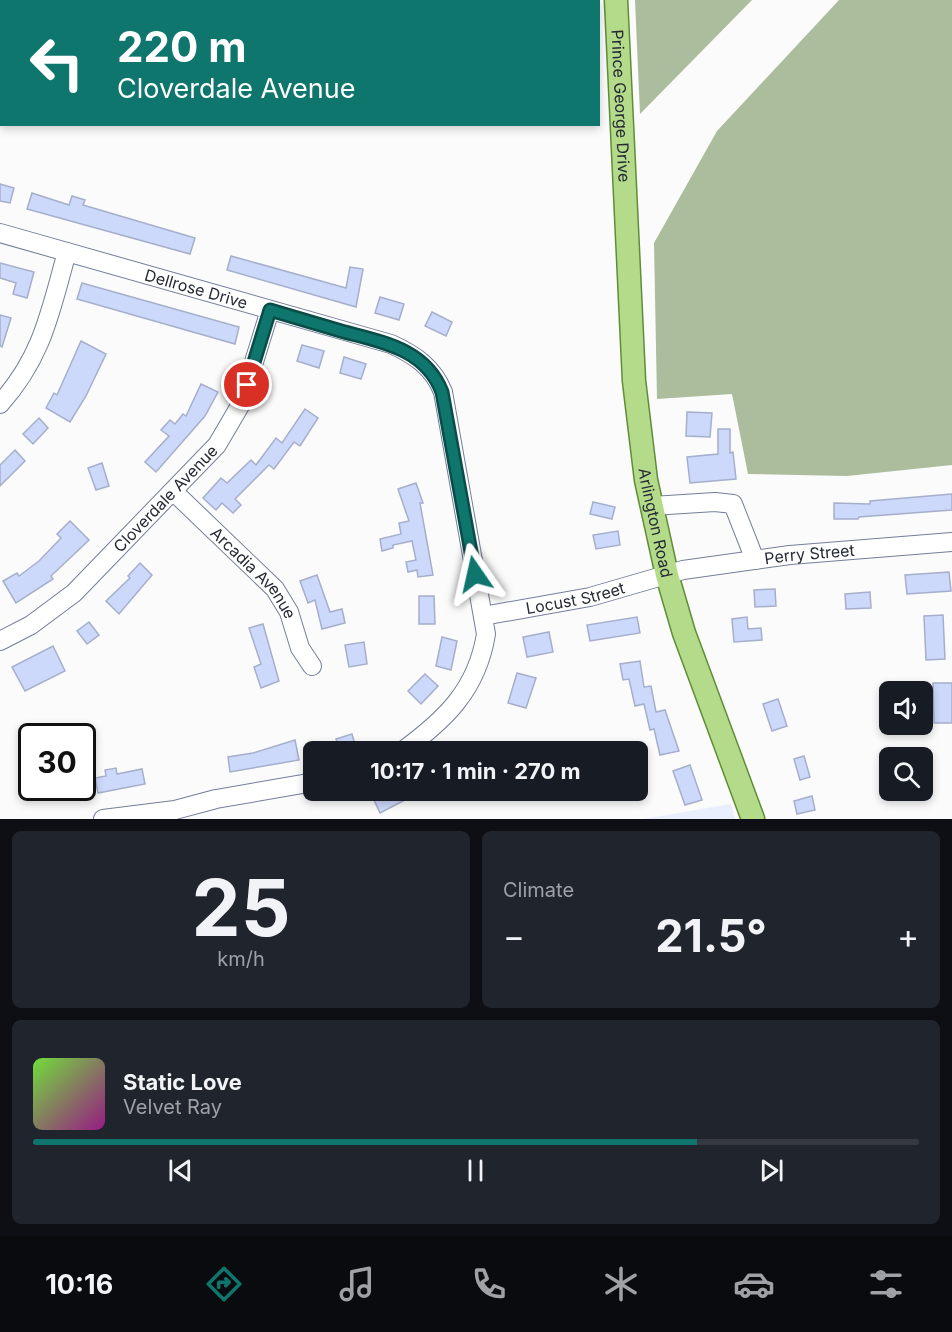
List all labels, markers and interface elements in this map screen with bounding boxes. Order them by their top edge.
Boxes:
text: 220 m [117,21,247,72]
icon: left [18,24,96,102]
street label: Prince George Drive [607,29,635,183]
text: Cloverdale Avenue [117,72,355,105]
street label: Dellrose Drive [143,265,250,313]
pin [221,359,272,410]
icon: arrive [230,368,263,401]
street label: Cloverdale Avenue [109,441,222,556]
street label: Arlington Road [635,467,677,579]
street label: Arcadia Avenue [207,523,300,621]
street label: Perry Street [763,540,855,568]
position arrow [443,542,507,606]
street label: Locust Street [524,577,627,618]
map controls [879,681,933,801]
button: sound [879,681,933,735]
speed limit sign: 30 [18,723,96,801]
button: search [879,747,933,801]
text: 10:17 · 1 min · 270 m [370,758,581,784]
text: 25 [192,860,291,955]
text: Climate [503,878,574,902]
text: 21.5° [655,908,767,963]
text: − [503,916,525,956]
text: + [897,916,919,956]
text: km/h [217,947,265,971]
text: Static Love [123,1069,242,1095]
text: Velvet Ray [123,1095,222,1119]
icon: previous [164,1154,197,1187]
icon: pause [459,1154,492,1187]
icon: next [755,1154,788,1187]
icon: directions [203,1263,245,1305]
icon: music [336,1263,378,1305]
icon: phone [468,1263,510,1305]
icon: climate [600,1263,642,1305]
icon: car [733,1263,775,1305]
icon: filters [865,1263,907,1305]
text: 10:16 [45,1268,113,1301]

